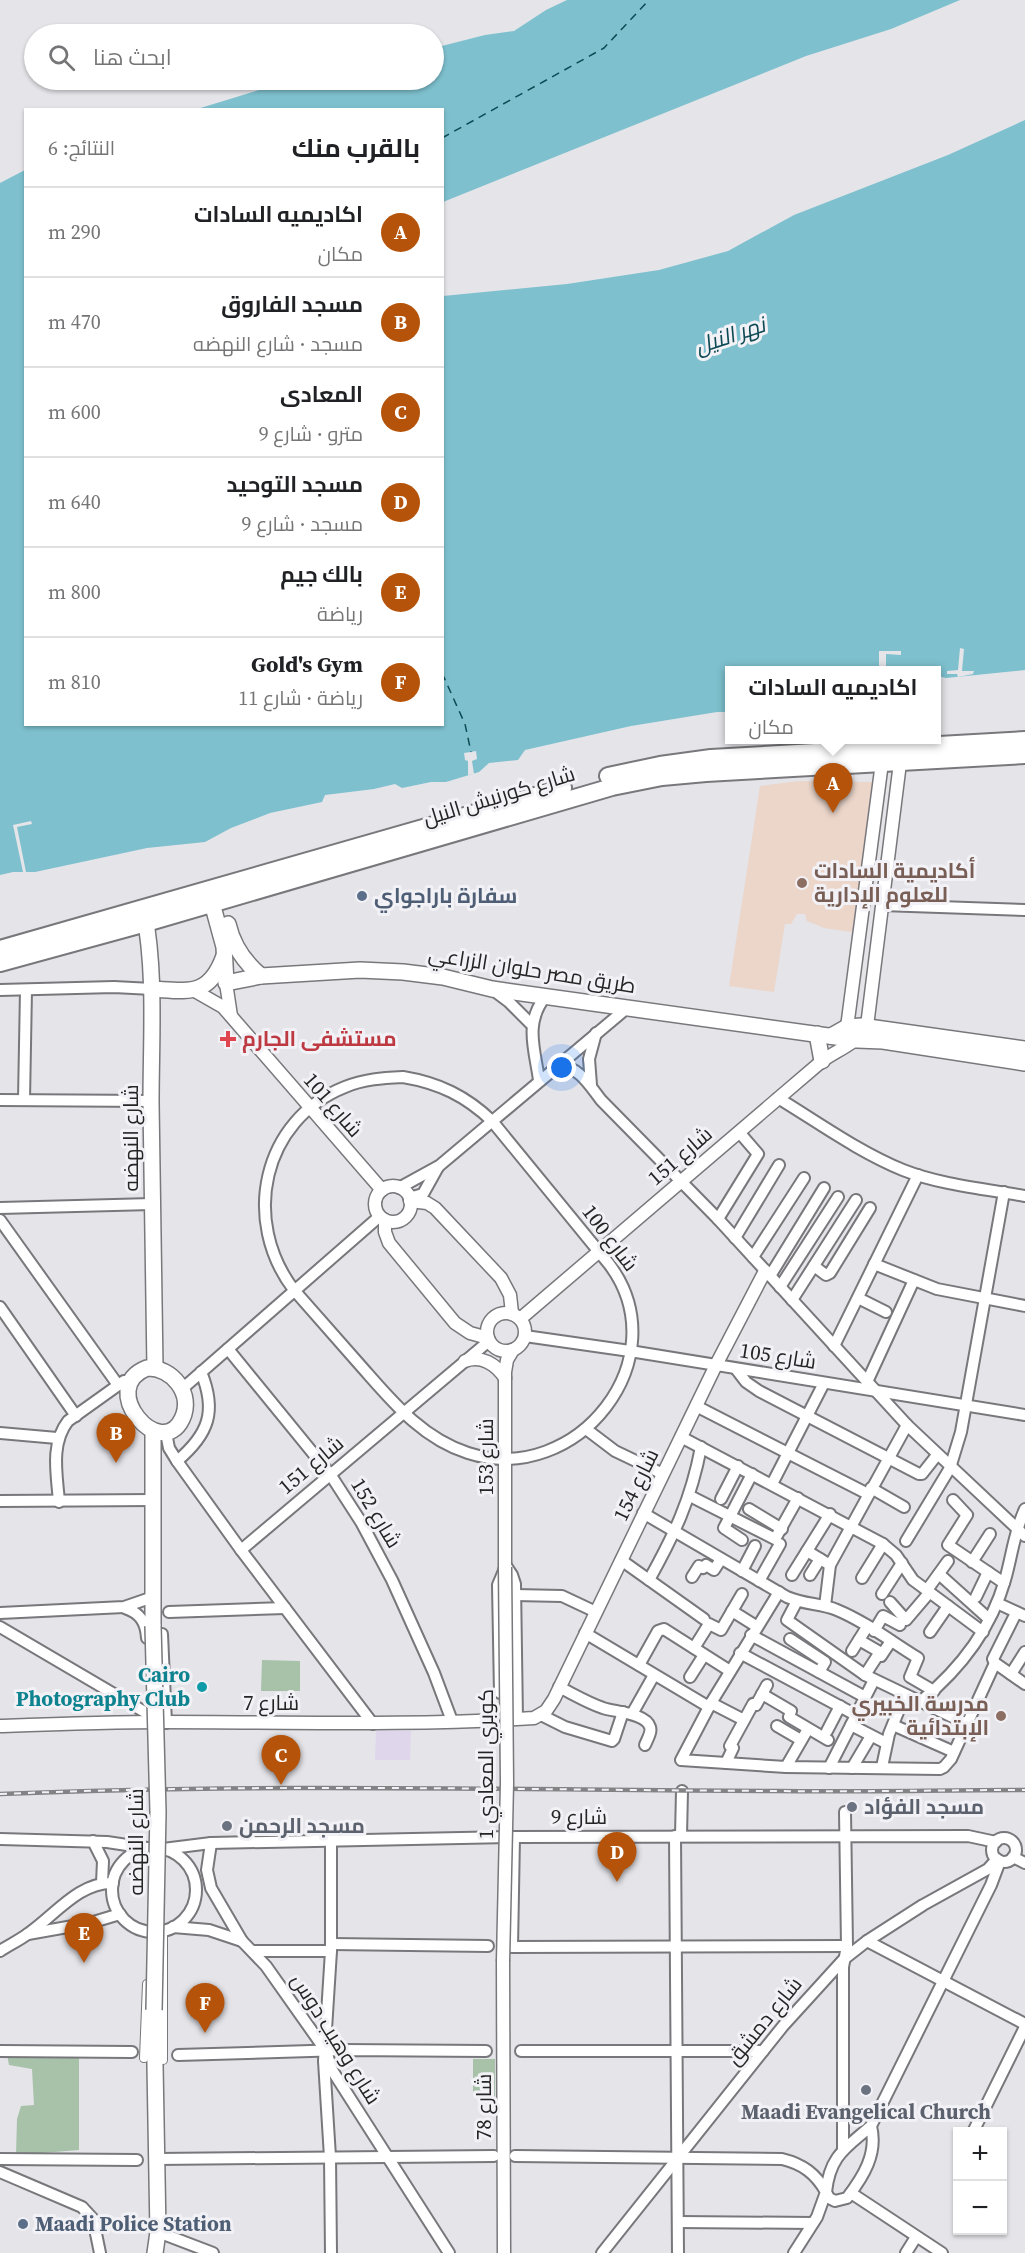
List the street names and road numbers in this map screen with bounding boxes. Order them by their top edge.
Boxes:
street label: شارع كورنيش النيل [419,759,578,832]
street label: طريق مصر حلوان الزراعي [426,939,638,1002]
street label: شارع 101 [297,1066,370,1143]
street label: شارع النهضه [116,1084,145,1192]
street label: شارع 151 [641,1119,718,1192]
street label: شارع 100 [576,1198,645,1277]
street label: شارع 105 [738,1335,818,1376]
street label: شارع 153 [471,1418,500,1496]
street label: شارع 151 [272,1429,350,1500]
street label: شارع 154 [606,1444,665,1526]
street label: شارع 152 [344,1472,409,1553]
street label: شارع 7 [243,1688,299,1717]
street label: كوبري المعادي 1 [471,1689,502,1839]
street label: شارع النهضه [121,1788,150,1896]
street label: شارع 9 [551,1802,607,1831]
street label: شارع وهيب دوس [285,1968,388,2110]
street label: شارع دمشق [719,1970,808,2071]
street label: شارع 78 [469,2074,498,2140]

